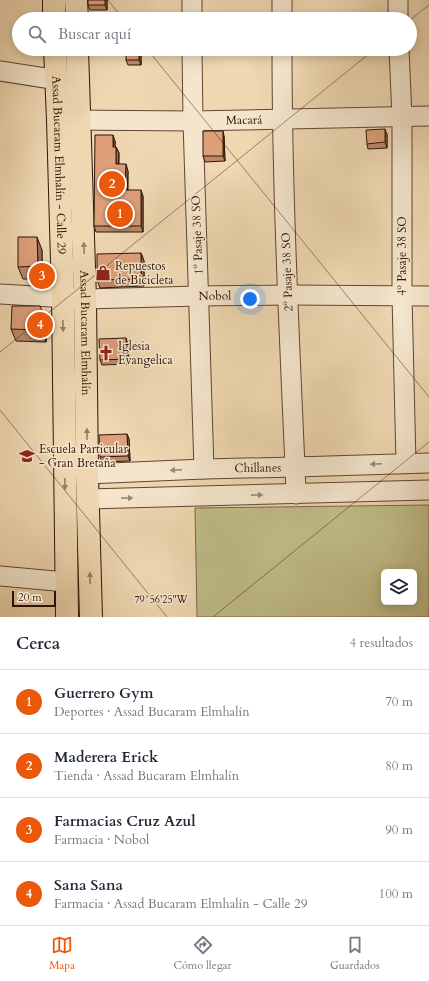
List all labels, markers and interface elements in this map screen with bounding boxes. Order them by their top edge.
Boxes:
search box [12,12,417,56]
icon: search [26,23,48,45]
text: Buscar aquí [58,24,131,44]
street label: Assad Bucaram Elmhalín - Calle 29 [48,75,70,254]
street label: Macará [225,112,263,128]
pin: 2 [99,169,125,199]
street label: 1º Pasaje 38 SO [188,195,206,275]
pin: 1 [107,199,133,229]
street label: 4º Pasaje 38 SO [394,216,410,296]
street label: 2º Pasaje 38 SO [278,232,296,312]
one-way arrow [81,241,87,254]
place label: Repuestos de Bicicleta [115,258,174,288]
pin: 3 [29,261,55,291]
shop icon: Repuestos de Bicicleta [94,264,112,282]
street label: Assad Bucaram Elmhalín [76,270,94,396]
street label: Nobol [198,288,231,304]
your location [240,289,260,309]
pin: 4 [27,310,53,340]
one-way arrow [60,320,66,333]
place label: Iglesia Evangelica [118,338,174,368]
church icon: Iglesia Evangelica [97,344,115,362]
one-way arrow [84,427,90,440]
place label: Escuela Particular - Gran Bretaña [39,441,129,471]
school or university icon: Escuela Particular - Gran Bretaña [18,447,36,465]
street label: Chillanes [234,459,281,476]
one-way arrow [370,461,382,468]
one-way arrow [170,467,182,474]
one-way arrow [62,478,68,491]
one-way arrow [251,492,264,498]
one-way arrow [121,495,134,501]
map controls [381,569,417,605]
button: layers [381,569,417,605]
one-way arrow [87,571,93,584]
scale bar [12,589,56,608]
text: 20 m [18,590,42,605]
text: 79°56'25"W [134,593,189,607]
text: Cerca [16,632,60,655]
text: 4 resultados [349,634,413,652]
text: Guerrero Gym [54,683,154,703]
text: 1 [26,693,32,711]
text: 70 m [385,693,413,711]
text: Deportes · Assad Bucaram Elmhalín [54,703,250,721]
text: Maderera Erick [54,747,158,767]
text: 2 [26,757,32,775]
text: 80 m [385,757,413,775]
text: Tienda · Assad Bucaram Elmhalín [54,767,239,785]
text: Farmacias Cruz Azul [54,811,196,831]
text: 3 [26,821,32,839]
text: 90 m [385,821,413,839]
text: Farmacia · Nobol [54,831,149,849]
text: Sana Sana [54,875,123,895]
text: 4 [26,885,32,903]
text: 100 m [379,885,413,903]
text: Farmacia · Assad Bucaram Elmhalín - Calle 29 [54,895,307,913]
tab: Mapa [49,934,75,973]
tab: Cómo llegar [174,934,232,973]
tab: Guardados [330,934,380,973]

